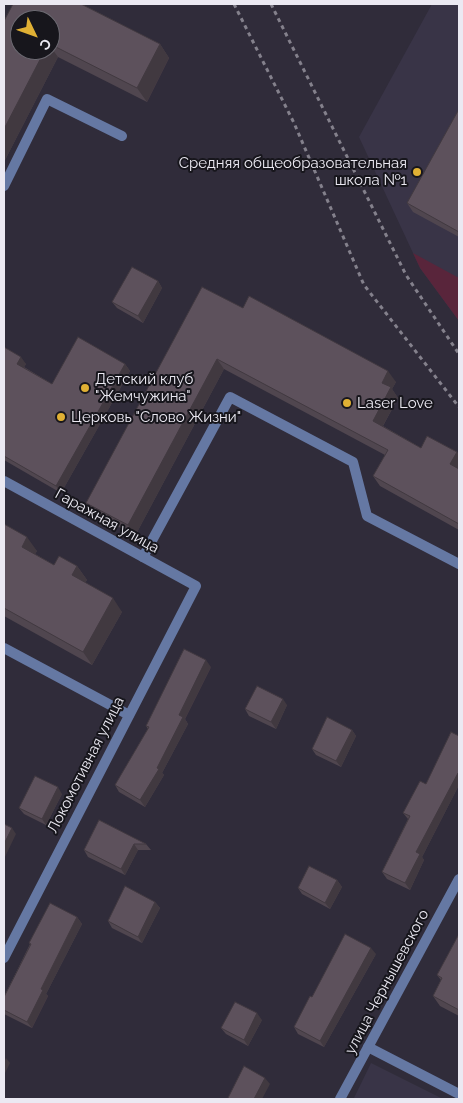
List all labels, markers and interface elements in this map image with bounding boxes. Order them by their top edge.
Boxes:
north arrow [10,10,60,60]
text: С [36,35,55,53]
place label: Средняя общеобразовательная школа №1 [179,154,407,189]
marker: Средняя общеобразовательная школа №1 [411,166,423,178]
place label: Детский клуб "Жемчужина" [95,370,193,405]
marker: Детский клуб "Жемчужина" [79,382,91,394]
place label: Laser Love [357,394,433,412]
marker: Laser Love [341,397,353,409]
place label: Церковь "Слово Жизни" [71,408,241,426]
marker: Церковь "Слово Жизни" [55,411,67,423]
street label: Гаражная улица [52,485,162,557]
street label: Локомотивная улица [44,694,128,836]
street label: улица Чернышевского [341,907,433,1057]

